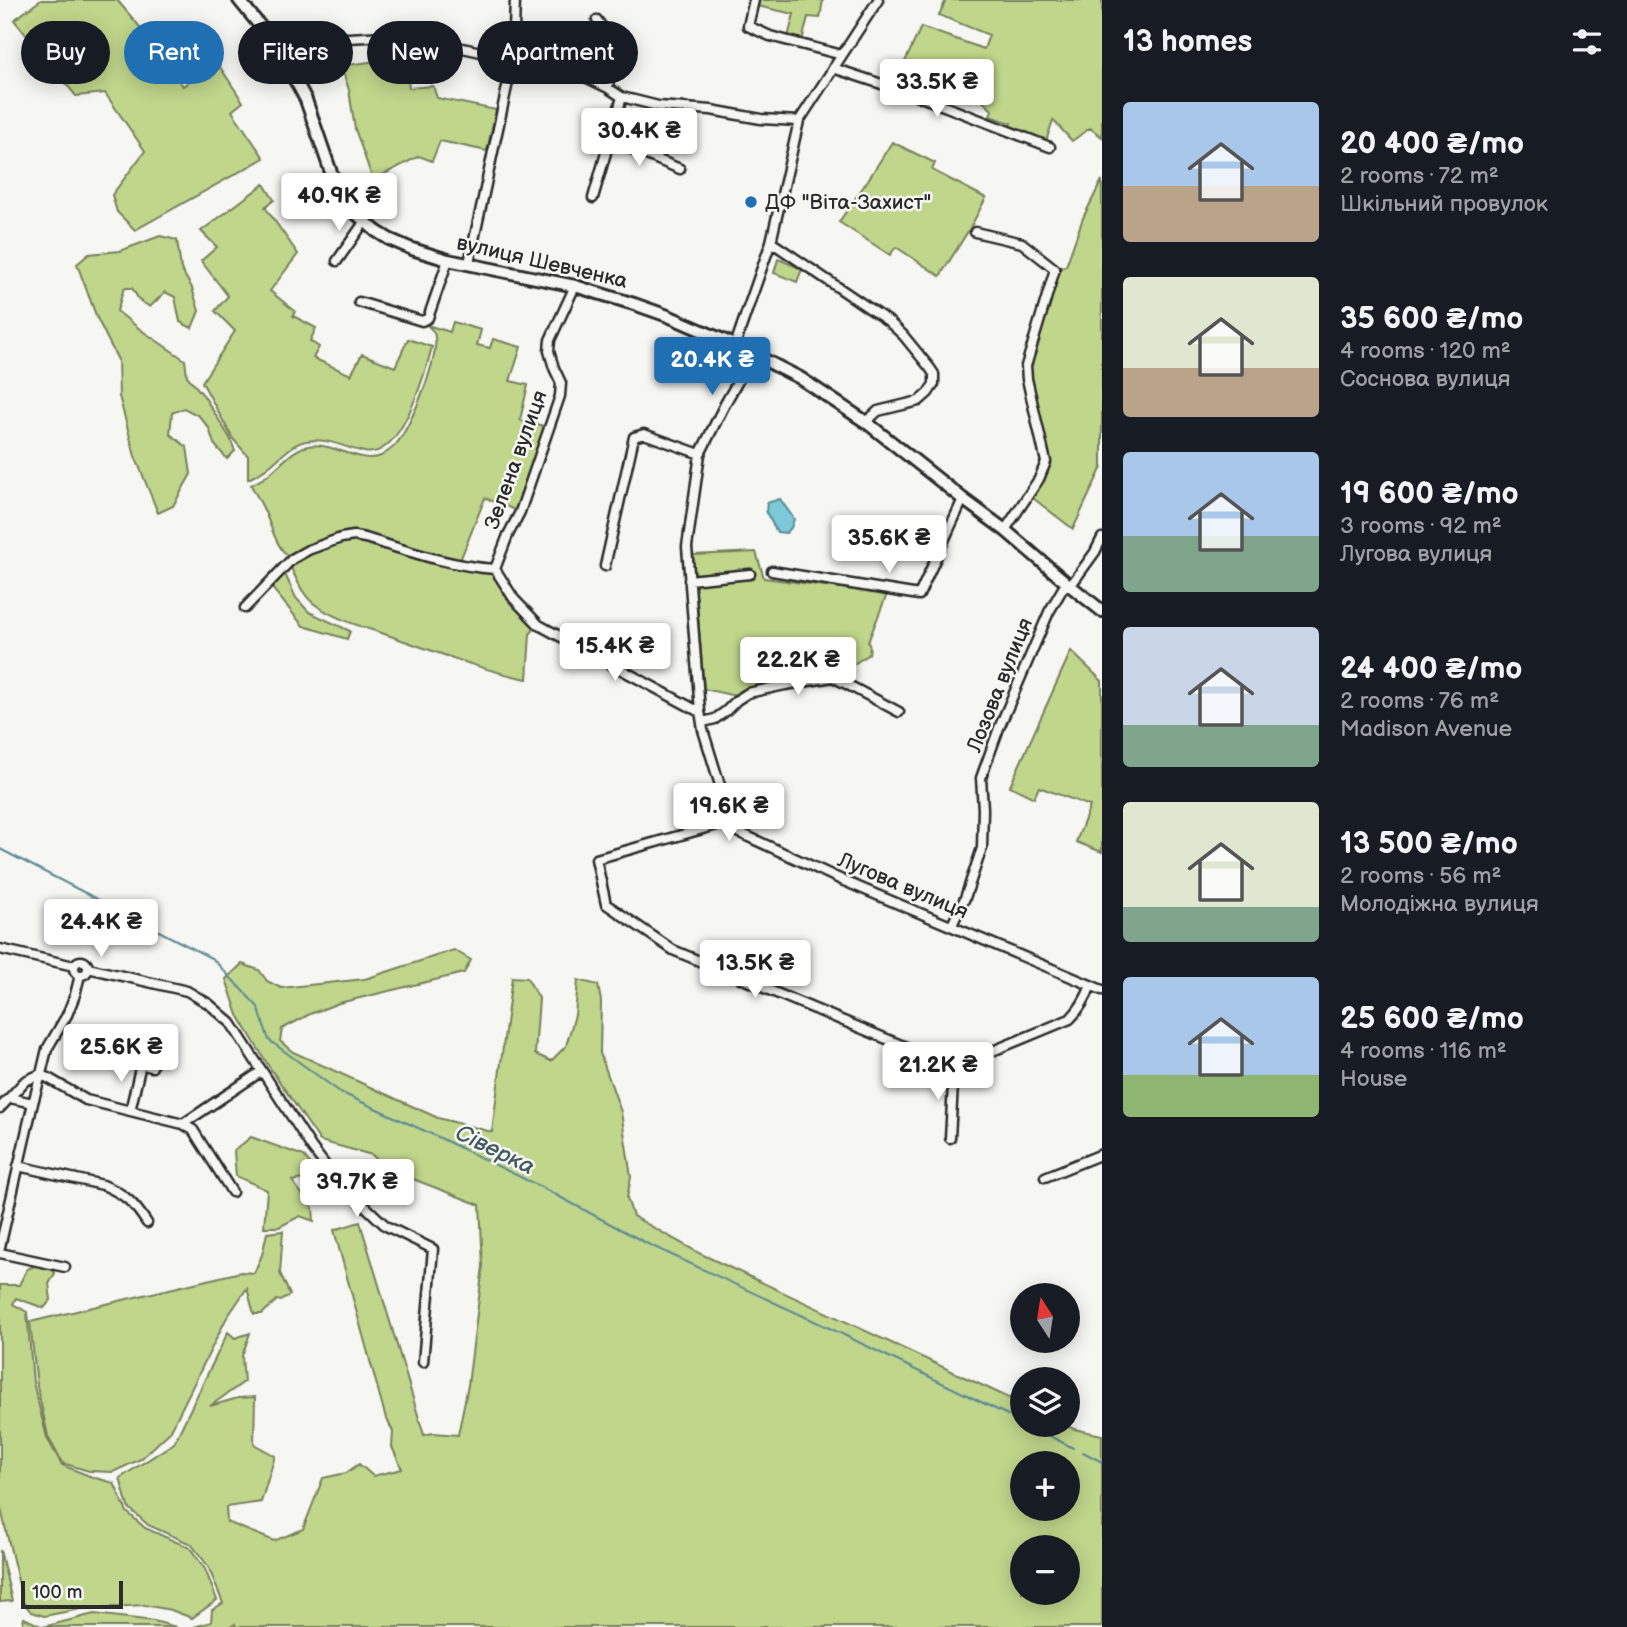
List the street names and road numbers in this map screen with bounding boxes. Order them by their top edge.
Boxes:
street label: вулиця Шевченка [454,230,630,294]
street label: Зелена вулиця [479,387,553,533]
street label: Лозова вулиця [961,614,1038,757]
street label: Лугова вулиця [833,847,972,925]

